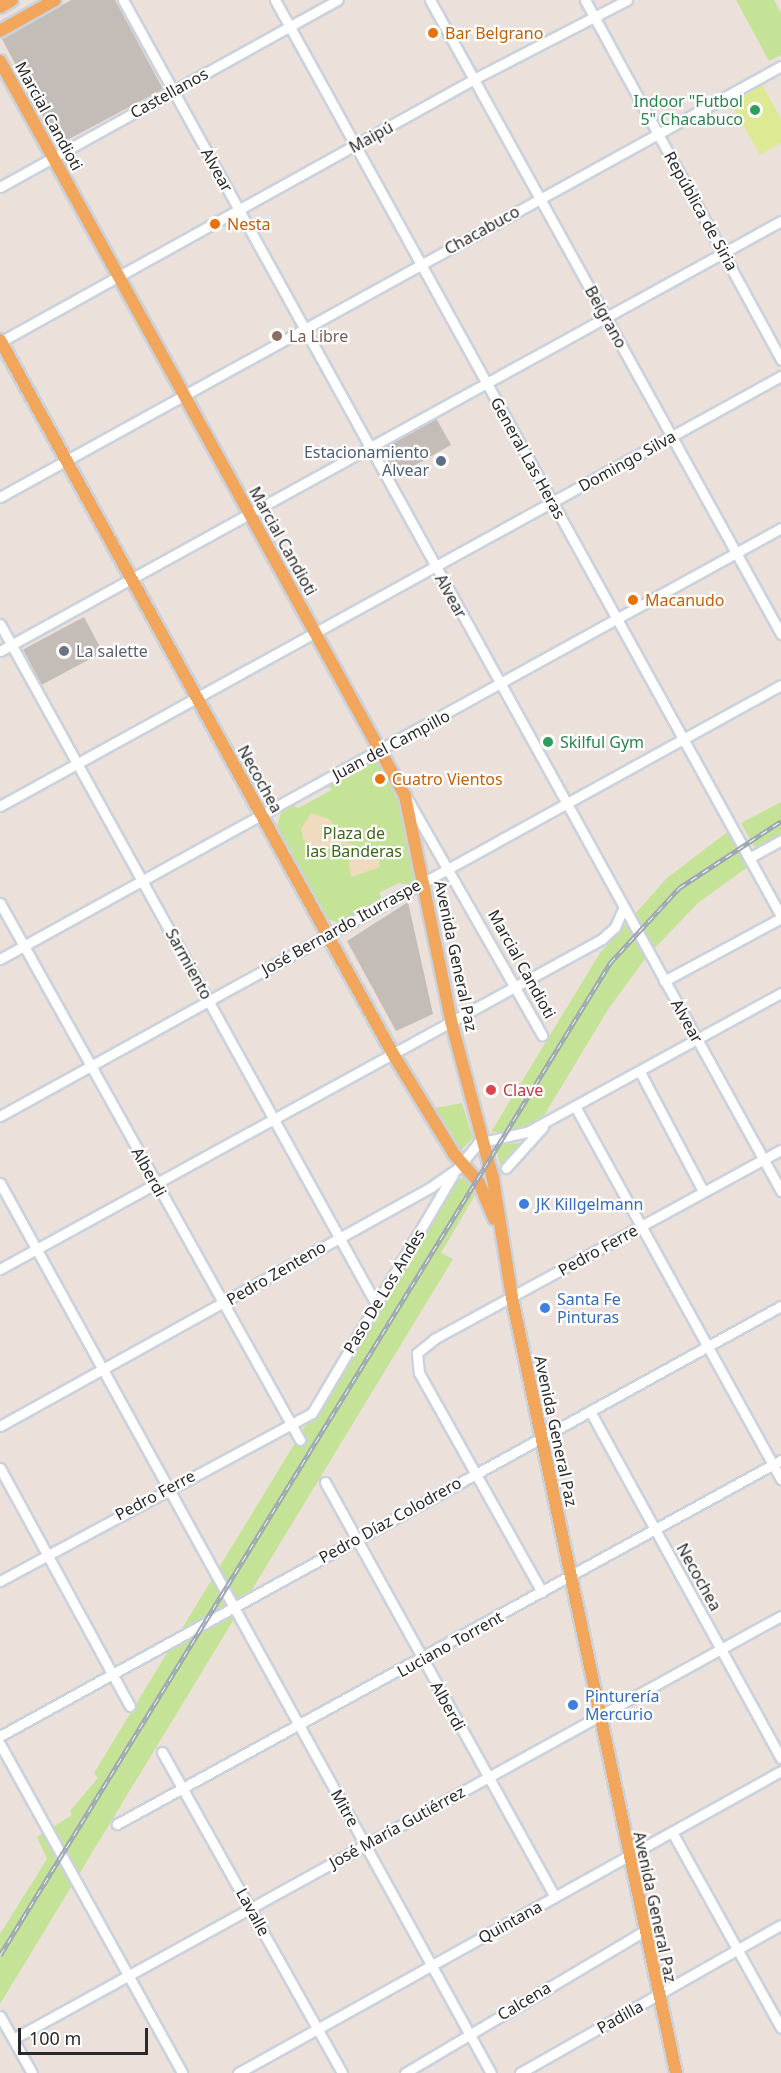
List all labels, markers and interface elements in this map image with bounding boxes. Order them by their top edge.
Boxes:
place label: Bar Belgrano [445,23,543,43]
marker: Bar Belgrano [426,26,440,40]
street label: Marcial Candioti [11,58,87,174]
street label: Castellanos [127,64,211,122]
place label: Indoor "Futbol 5" Chacabuco [634,91,743,129]
marker: Indoor "Futbol 5" Chacabuco [748,103,762,117]
street label: Maipú [346,117,396,157]
street label: Alvear [197,145,237,195]
street label: República de Siria [660,148,742,274]
street label: Chacabuco [441,202,523,258]
place label: Nesta [227,214,271,234]
marker: Nesta [208,217,222,231]
street label: Belgrano [581,283,631,351]
place label: La Libre [289,326,348,346]
marker: La Libre [270,329,284,343]
street label: General Las Heras [487,394,569,522]
street label: Domingo Silva [575,426,679,496]
place label: Estacionamiento Alvear [304,442,429,480]
marker: Estacionamiento Alvear [434,454,448,468]
street label: Marcial Candioti [245,483,321,599]
street label: Alvear [431,571,471,621]
place label: Macanudo [645,590,724,610]
marker: Macanudo [626,593,640,607]
place label: La salette [76,641,148,661]
marker: La salette [57,644,71,658]
street label: Juan del Campillo [329,706,453,784]
place label: Skilful Gym [560,732,644,752]
marker: Skilful Gym [541,735,555,749]
street label: Necochea [234,742,286,816]
place label: Cuatro Vientos [392,769,503,789]
marker: Cuatro Vientos [373,772,387,786]
park label: Plaza de las Banderas [306,823,402,861]
street label: José Bernardo Iturraspe [258,875,424,979]
street label: Avenida General Paz [431,879,481,1033]
street label: Marcial Candioti [484,906,560,1022]
street label: Sarmiento [162,925,216,1003]
street label: Alvear [667,996,707,1046]
place label: Clave [503,1080,543,1100]
marker: Clave [484,1083,498,1097]
street label: Alberdi [128,1144,170,1200]
place label: JK Killgelmann [536,1194,643,1214]
marker: JK Killgelmann [517,1197,531,1211]
street label: Pedro Ferre [555,1220,641,1280]
street label: Paso De Los Andes [339,1225,429,1357]
street label: Pedro Zenteno [223,1237,329,1309]
place label: Santa Fe Pinturas [557,1289,621,1327]
marker: Santa Fe Pinturas [538,1301,552,1315]
street label: Avenida General Paz [531,1354,581,1508]
street label: Pedro Ferre [112,1466,198,1524]
street label: Pedro Díaz Colodrero [315,1473,465,1567]
street label: Necochea [673,1540,725,1614]
street label: Luciano Torrent [394,1607,506,1681]
street label: Alberdi [427,1678,469,1734]
place label: Pinturería Mercurio [585,1686,659,1724]
marker: Pinturería Mercurio [566,1698,580,1712]
street label: José María Gutiérrez [326,1782,468,1872]
street label: Mitre [327,1786,363,1830]
street label: Avenida General Paz [630,1830,680,1984]
street label: Lavalle [232,1885,274,1939]
street label: Quintana [475,1897,545,1947]
street label: Calcena [494,1978,554,2024]
street label: Padilla [594,1997,646,2037]
scale bar [21,2016,152,2054]
text: 100 m [29,2026,81,2050]

